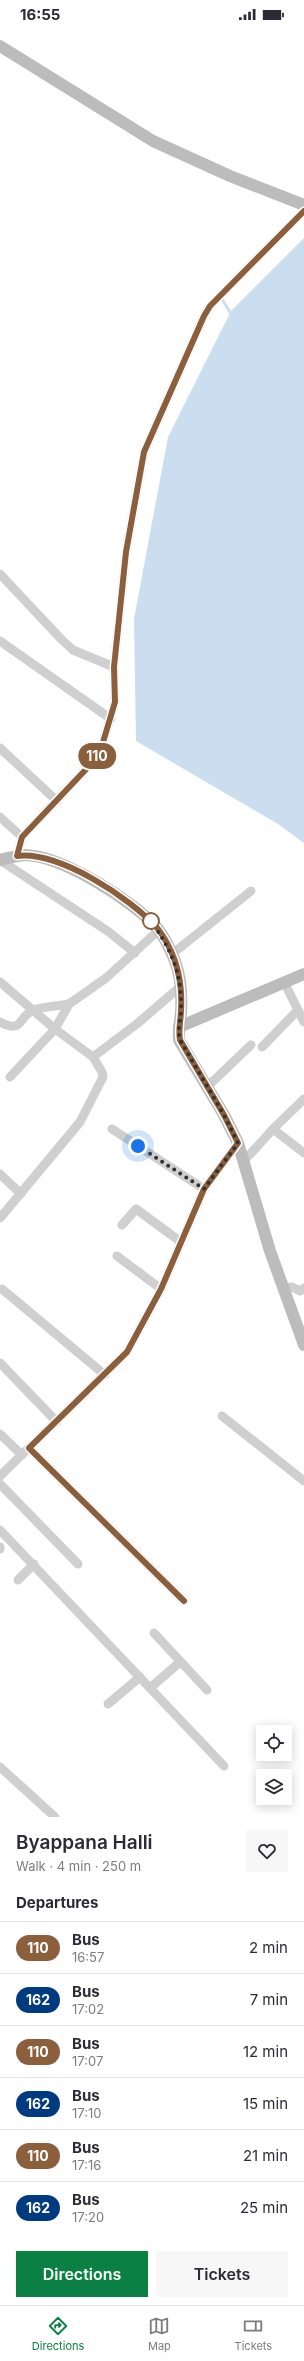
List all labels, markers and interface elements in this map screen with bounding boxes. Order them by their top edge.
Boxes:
text: 16:55 [20,5,60,24]
line badge: 110 [74,743,120,769]
text: 110 [86,747,108,764]
unlabelled marker [142,912,160,930]
your location [128,1136,148,1156]
map controls [256,1725,292,1805]
button: locate [256,1725,292,1761]
button: layers [256,1769,292,1805]
button: heart [246,1830,288,1872]
text: Byappana Halli [16,1831,153,1854]
text: Walk · 4 min · 250 m [16,1858,141,1874]
text: Departures [16,1893,98,1912]
text: Bus [72,1930,100,1949]
text: 2 min [249,1938,288,1957]
text: 110 [27,1939,49,1956]
text: 16:57 [72,1949,104,1965]
text: Bus [72,1982,100,2001]
text: 7 min [250,1990,288,2009]
text: 162 [26,1991,50,2008]
text: 17:02 [72,2001,104,2017]
text: Bus [72,2034,100,2053]
text: 12 min [243,2042,288,2061]
text: 110 [27,2043,49,2060]
text: 17:07 [72,2053,103,2069]
text: Bus [72,2086,100,2105]
text: 15 min [243,2094,288,2113]
text: 162 [26,2095,50,2112]
text: 17:10 [72,2105,101,2121]
text: Bus [72,2138,100,2157]
text: 21 min [243,2146,288,2165]
text: 110 [27,2147,49,2164]
text: 17:16 [72,2157,101,2173]
text: Bus [72,2190,100,2209]
text: 25 min [240,2198,288,2217]
text: 162 [26,2199,50,2216]
text: 17:20 [72,2209,104,2225]
button: Directions [16,2251,148,2297]
button: Tickets [156,2251,288,2297]
tab: Directions [32,2315,84,2353]
tab: Map [148,2315,171,2353]
tab: Tickets [235,2315,272,2353]

